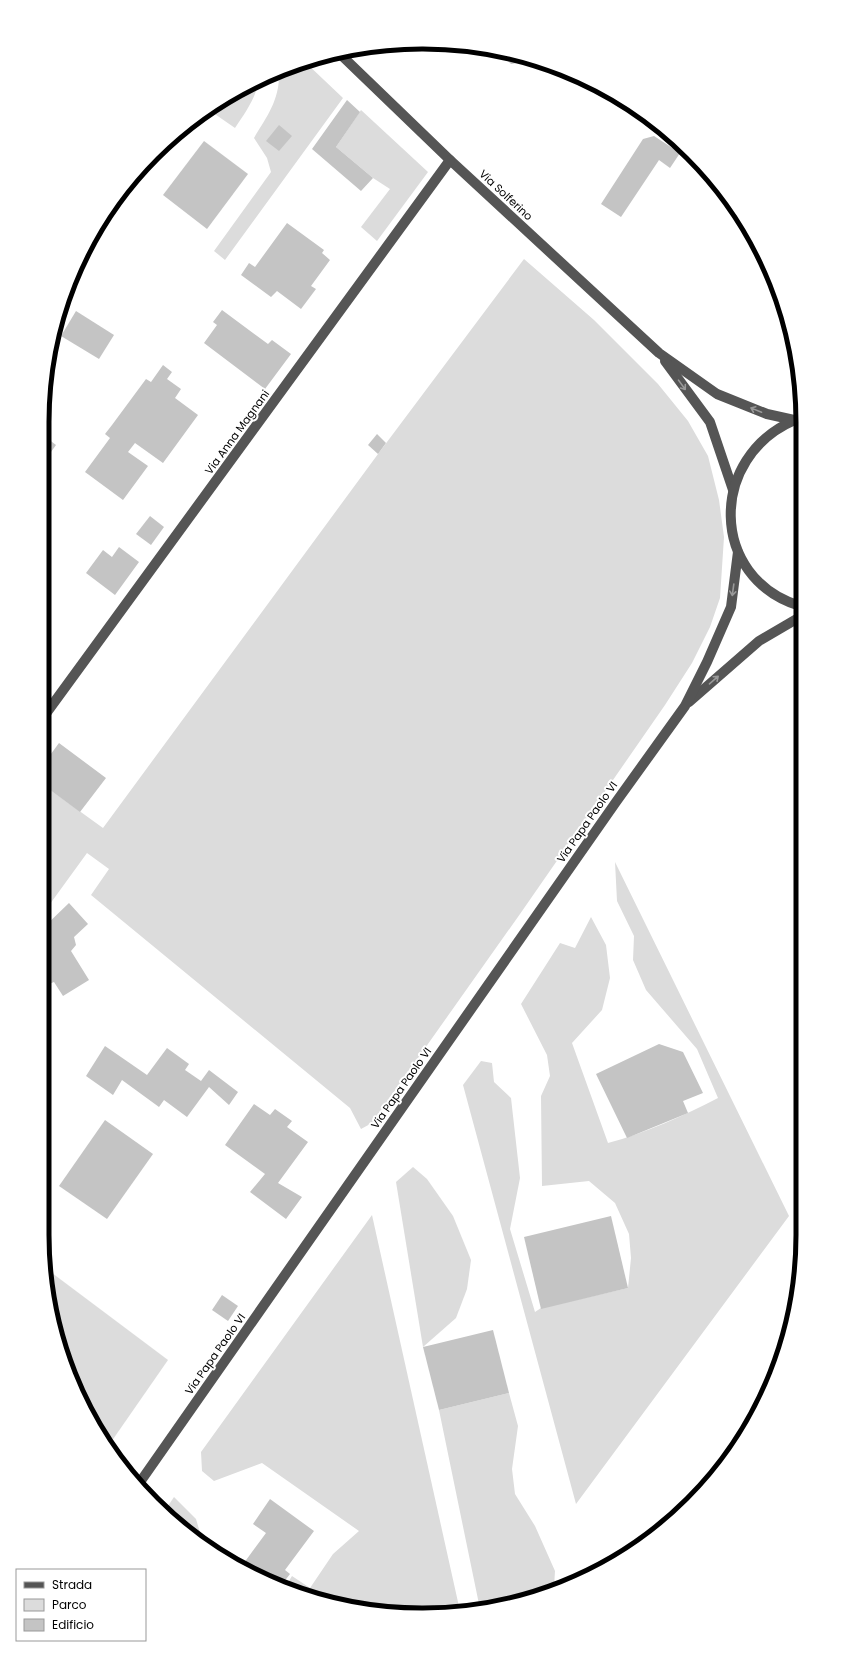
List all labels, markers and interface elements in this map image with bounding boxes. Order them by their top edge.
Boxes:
street label: Via Solferino [476,166,536,224]
one-way arrow [678,379,687,390]
street label: Via Anna Magnani [201,386,273,478]
one-way arrow [751,406,763,414]
one-way arrow [729,583,737,596]
one-way arrow [709,675,719,685]
street label: Via Papa Paolo VI [553,778,621,866]
street label: Via Papa Paolo VI [367,1044,435,1132]
street label: Via Papa Paolo VI [181,1310,249,1398]
legend [16,1569,146,1641]
text: Strada [52,1576,92,1593]
text: Parco [52,1596,87,1613]
text: Edificio [52,1616,94,1633]

